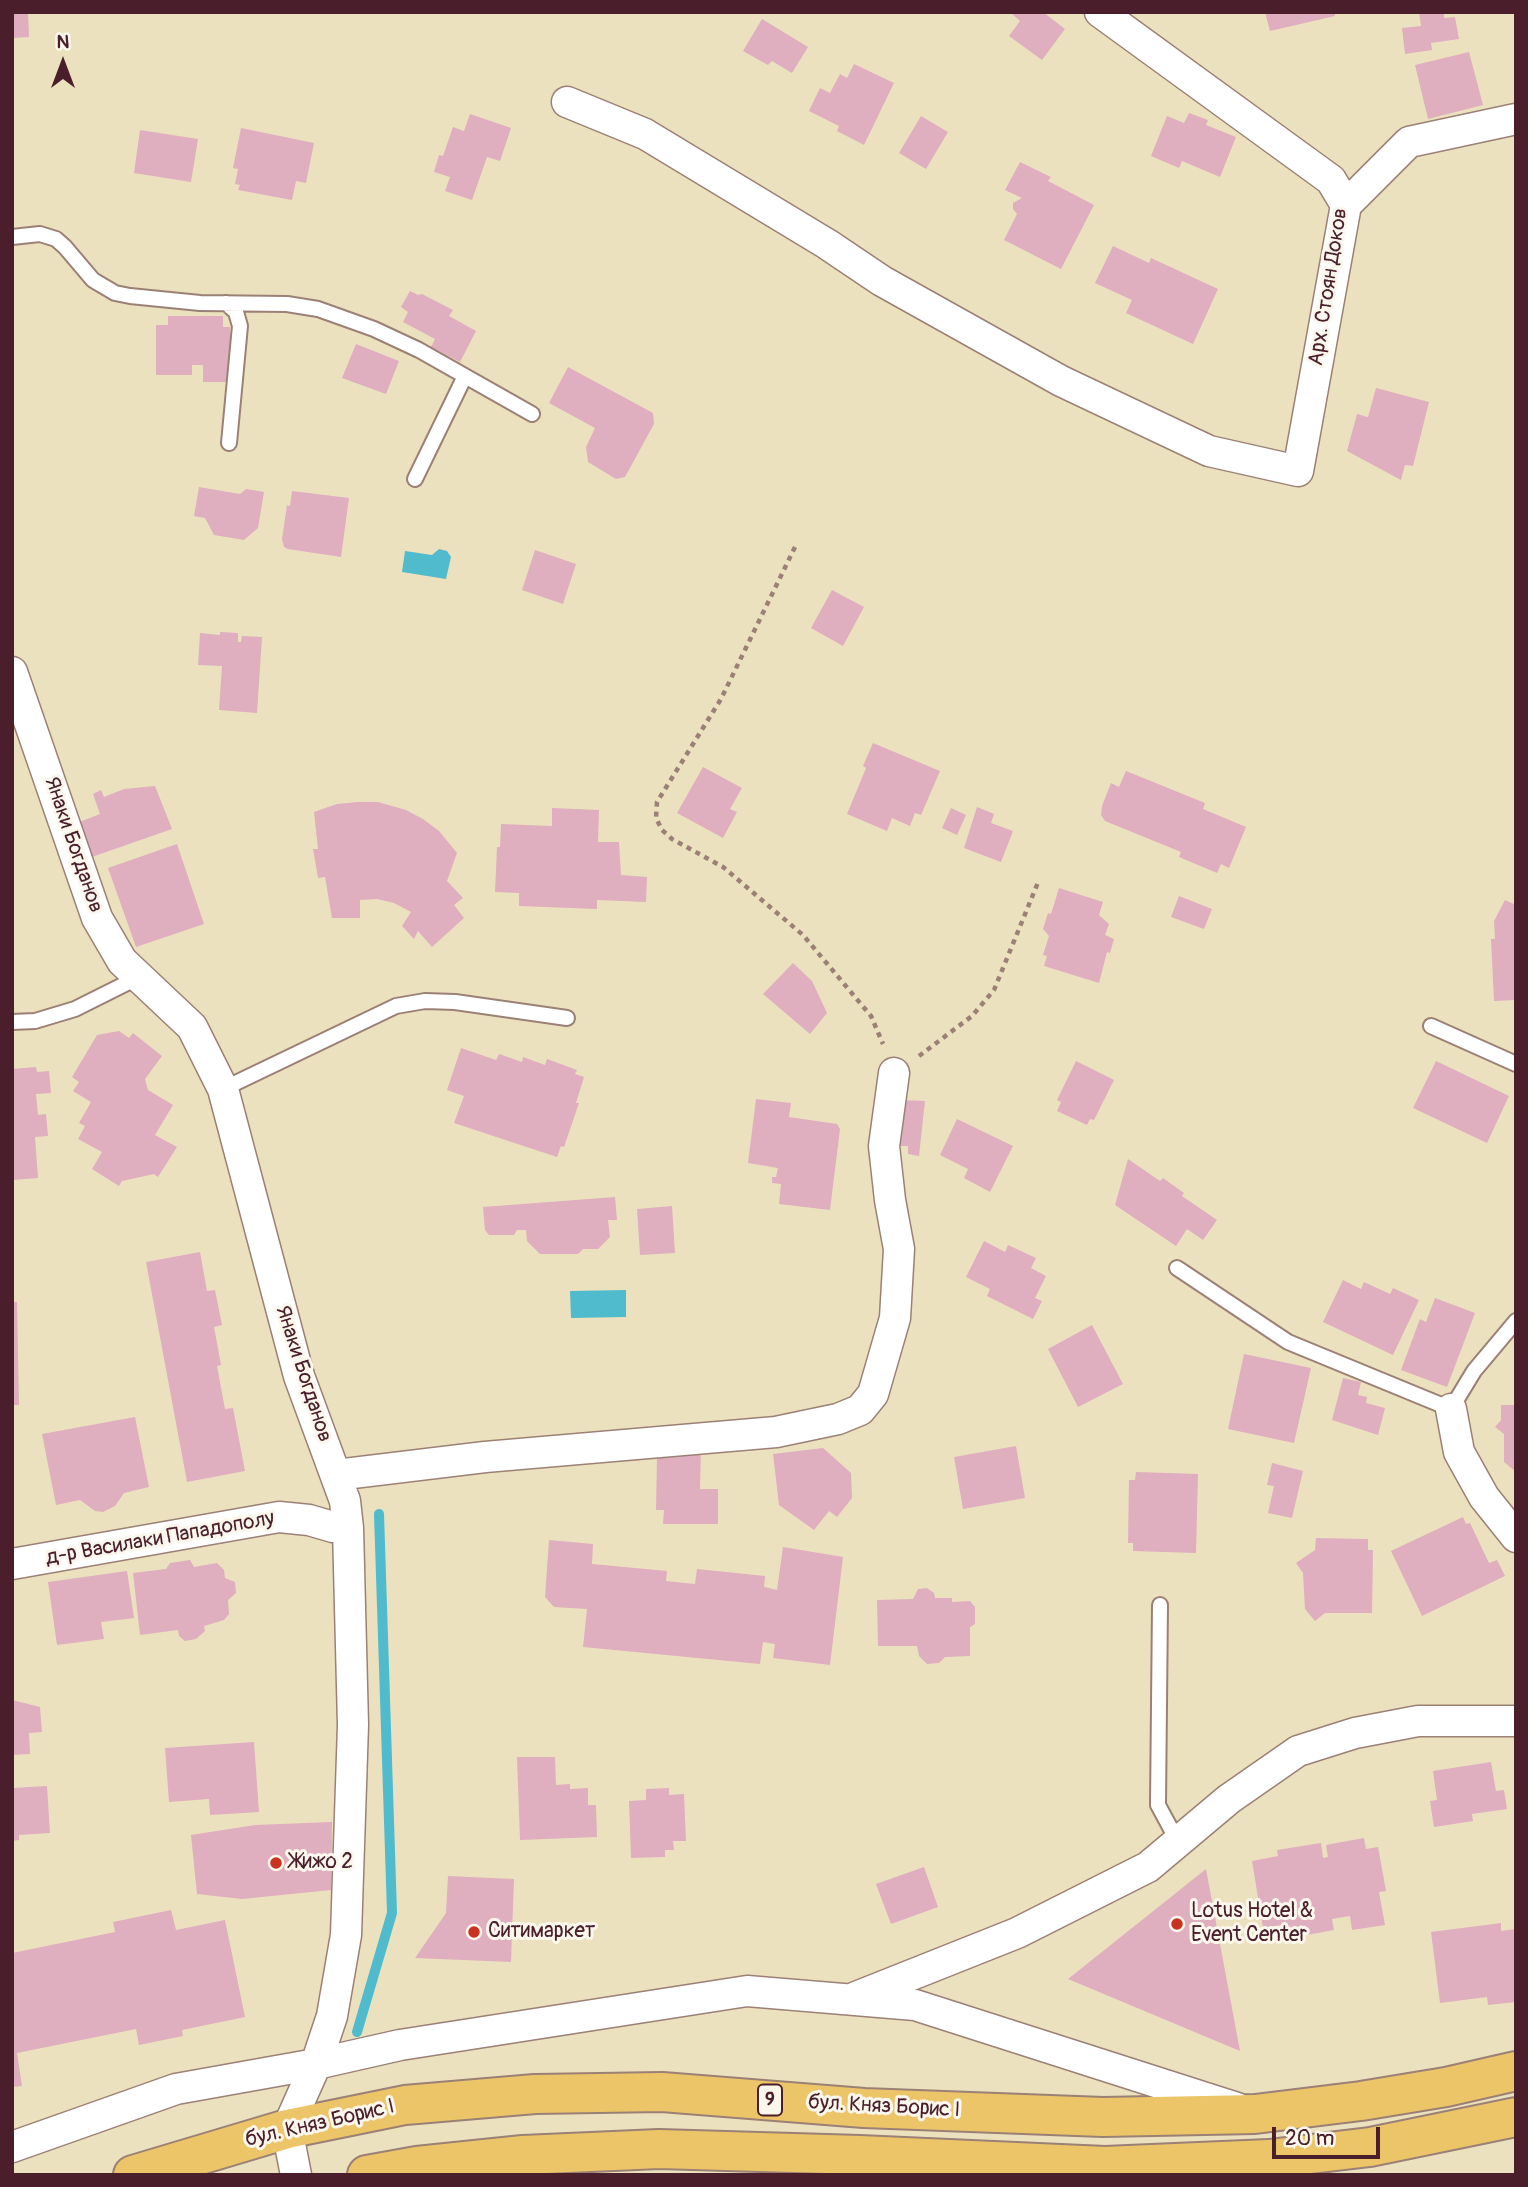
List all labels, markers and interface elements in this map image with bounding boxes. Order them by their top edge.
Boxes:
north arrow [28,28,98,98]
text: N [57,30,69,54]
street label: Арх. Стоян Доков [1304,206,1354,368]
street label: Янаки Богданов [38,774,108,916]
street label: Янаки Богданов [269,1303,337,1445]
street label: д-р Василаки Пападополу [44,1506,276,1572]
place label: Жижо 2 [290,1850,353,1876]
marker: Жижо 2 [268,1855,284,1871]
place label: Lotus Hotel & Event Center [1191,1899,1313,1949]
marker: Lotus Hotel & Event Center [1169,1916,1185,1932]
place label: Ситимаркет [488,1919,595,1945]
marker: Ситимаркет [466,1924,482,1940]
road number: 9 [758,2084,782,2116]
street label: бул. Княз Борис I [807,2090,961,2124]
street label: бул. Княз Борис I [243,2095,397,2153]
scale bar [1276,2114,1384,2158]
text: 20 m [1285,2125,1334,2152]

